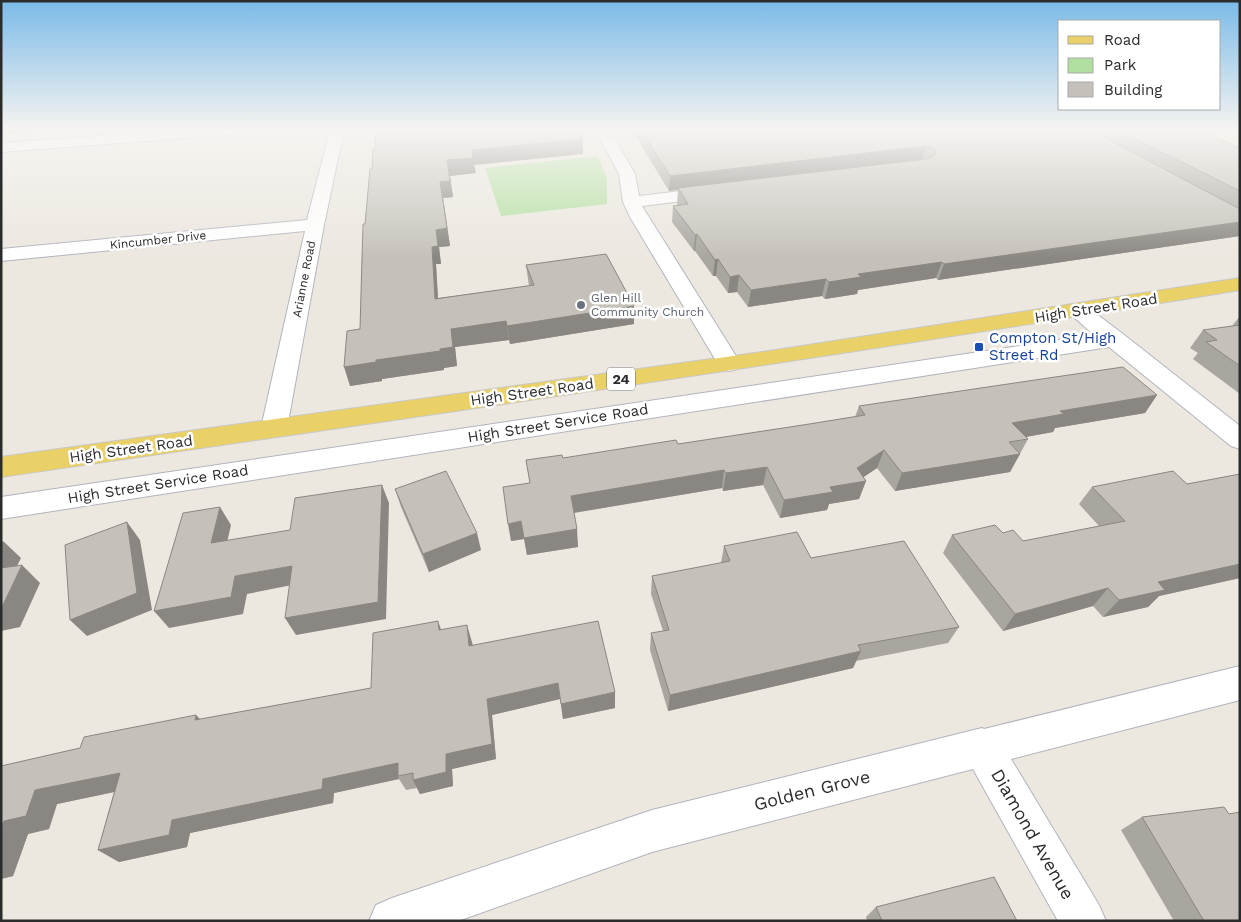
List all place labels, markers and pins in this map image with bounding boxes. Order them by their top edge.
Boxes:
place label: Glen Hill Community Church [591,291,704,319]
marker: Glen Hill Community Church [575,299,587,311]
place label: Compton St/High Street Rd [989,329,1116,364]
marker: Compton St/High Street Rd [973,341,985,353]

